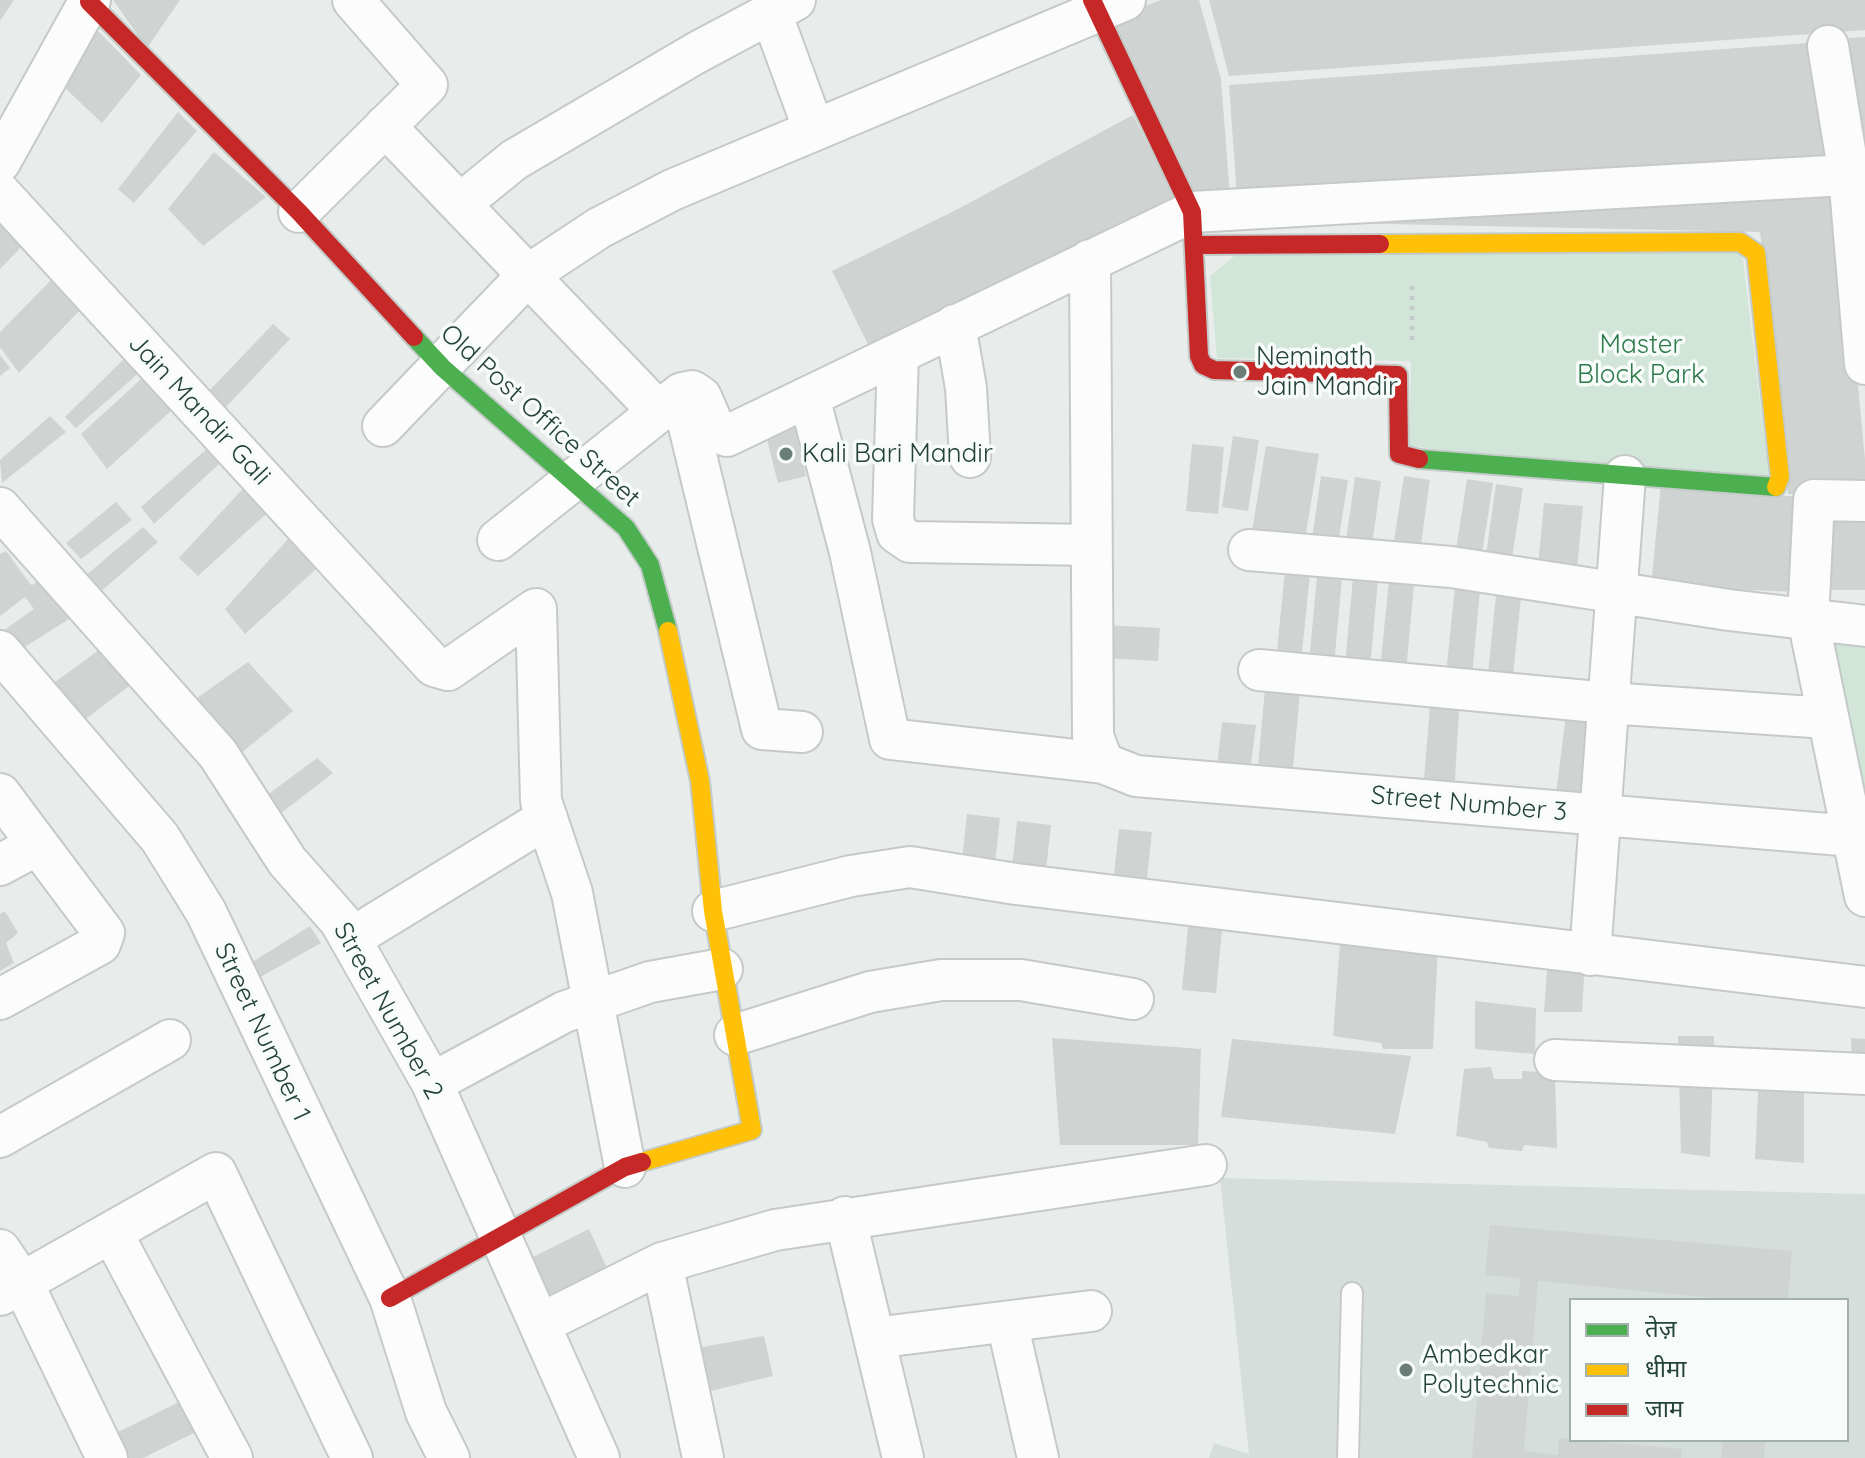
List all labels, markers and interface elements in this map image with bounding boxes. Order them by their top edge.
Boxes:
street label: Old Post Office Street [434,318,646,514]
street label: Jain Mandir Gali [121,328,277,492]
park label: Master Block Park [1577,329,1705,390]
place label: Neminath Jain Mandir [1256,341,1398,402]
marker: Neminath Jain Mandir [1231,363,1249,381]
place label: Kali Bari Mandir [802,438,993,470]
marker: Kali Bari Mandir [777,445,795,463]
street label: Street Number 3 [1370,780,1568,828]
street label: Street Number 2 [326,917,450,1105]
street label: Street Number 1 [207,938,317,1126]
legend [1569,1298,1849,1442]
text: तेज़ [1645,1313,1677,1343]
place label: Ambedkar Polytechnic [1422,1339,1559,1400]
text: धीमा [1645,1353,1687,1383]
marker: Ambedkar Polytechnic [1397,1361,1415,1379]
text: जाम [1645,1393,1683,1423]

